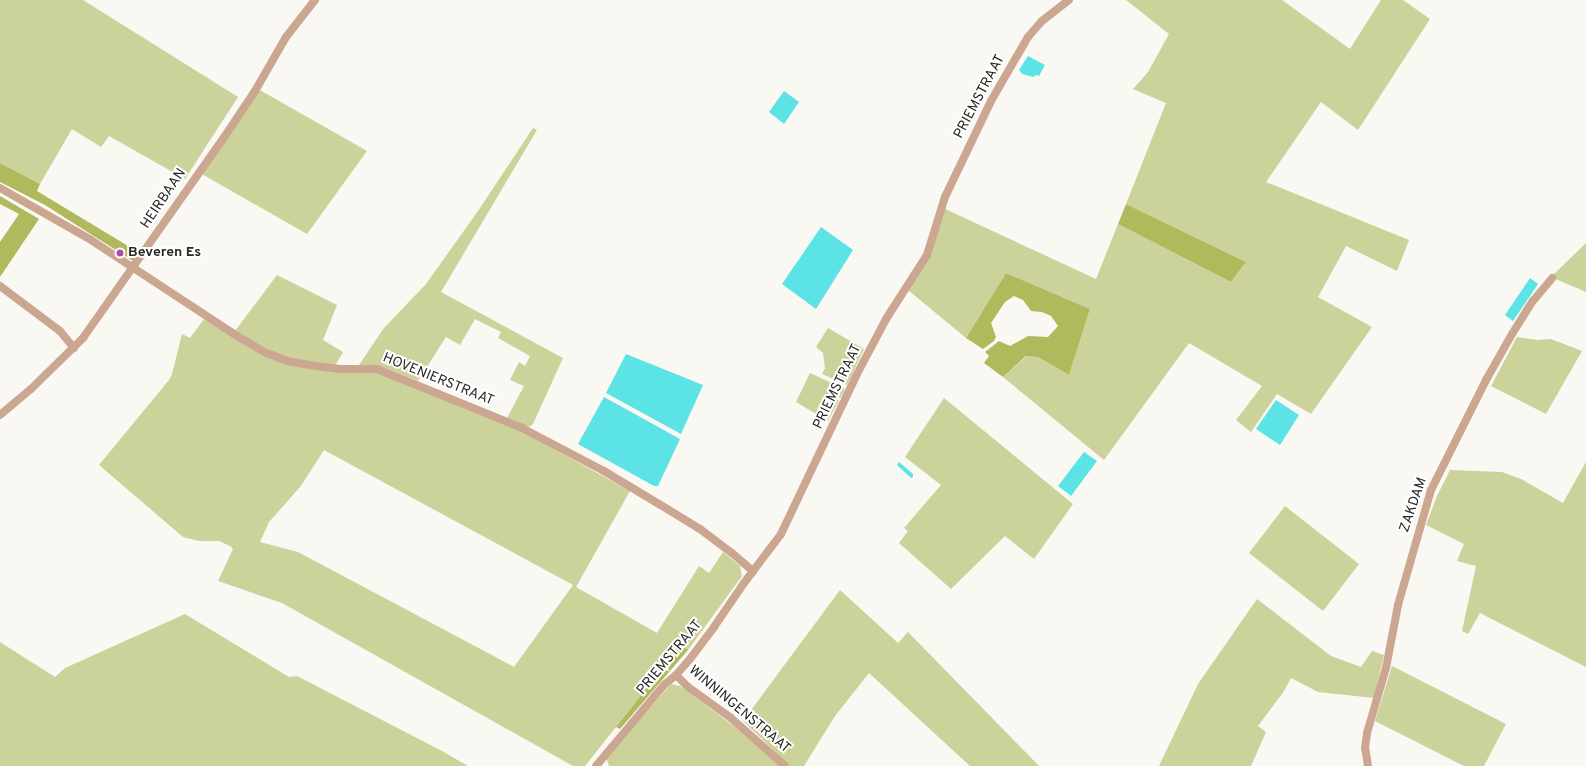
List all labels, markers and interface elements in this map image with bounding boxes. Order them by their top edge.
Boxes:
street label: PRIEMSTRAAT [951,52,1009,142]
street label: HEIRBAAN [138,166,190,232]
place label: Beveren Es [128,245,201,261]
marker: Beveren Es [115,248,125,258]
street label: PRIEMSTRAAT [810,342,866,432]
street label: HOVENIERSTRAAT [380,350,496,410]
street label: ZAKDAM [1397,475,1431,535]
street label: PRIEMSTRAAT [634,617,706,699]
street label: WINNINGENSTRAAT [685,663,793,757]

